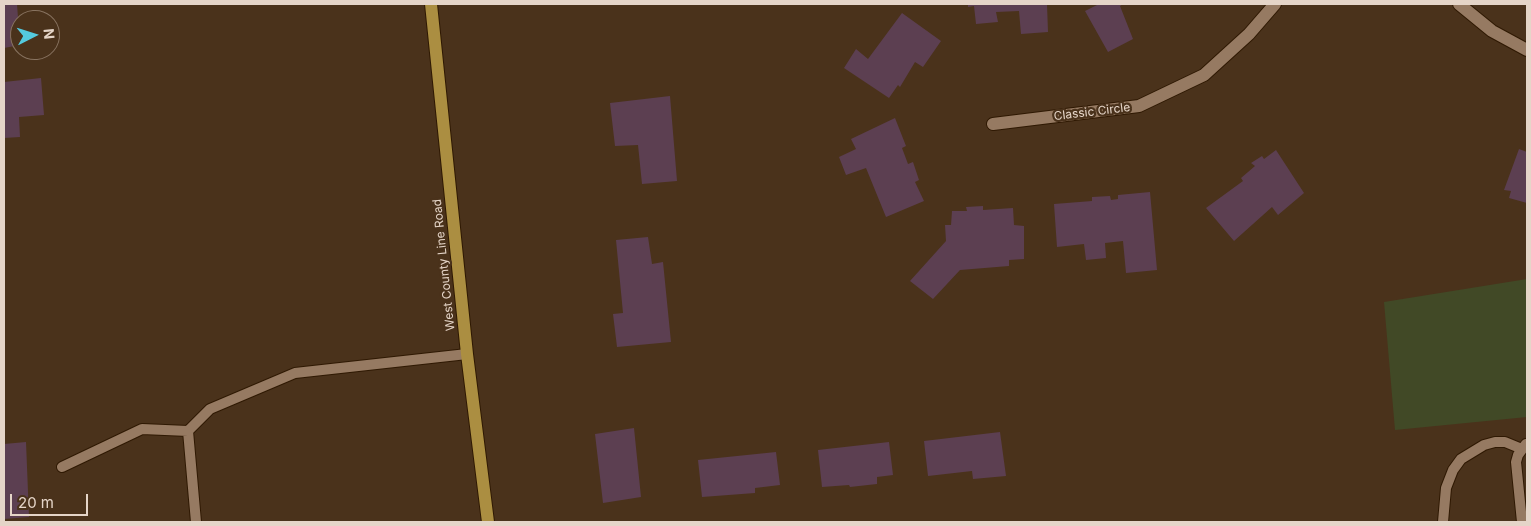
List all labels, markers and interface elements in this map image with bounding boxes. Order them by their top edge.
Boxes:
north arrow [10,10,60,60]
text: N [41,28,58,40]
street label: Classic Circle [1053,100,1131,124]
street label: West County Line Road [430,198,458,332]
scale bar [12,484,90,516]
text: 20 m [18,493,54,512]

